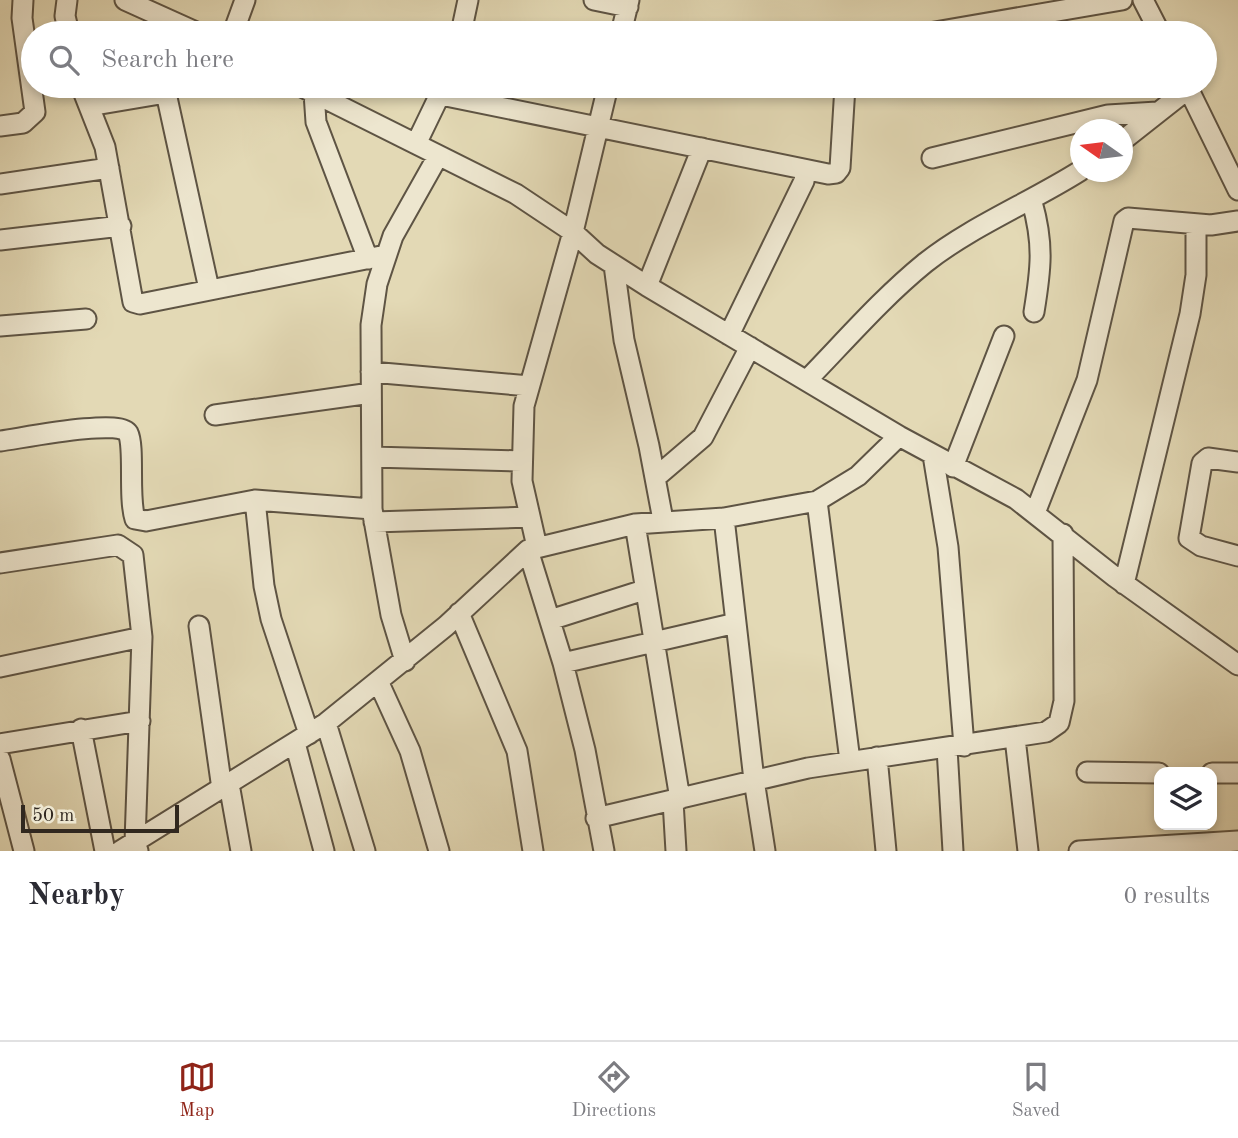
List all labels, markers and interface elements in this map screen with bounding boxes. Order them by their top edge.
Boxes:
search box [21,21,1217,98]
icon: search [45,41,83,79]
text: Search here [101,47,234,73]
north arrow [1070,119,1133,182]
map controls [1154,767,1217,830]
button: layers [1154,767,1217,830]
scale bar [21,802,178,834]
text: 50 m [32,807,74,826]
text: Nearby [28,881,125,911]
text: 0 results [1124,885,1210,908]
tab: Map [178,1058,216,1123]
tab: Directions [572,1058,656,1123]
tab: Saved [1012,1058,1060,1123]

